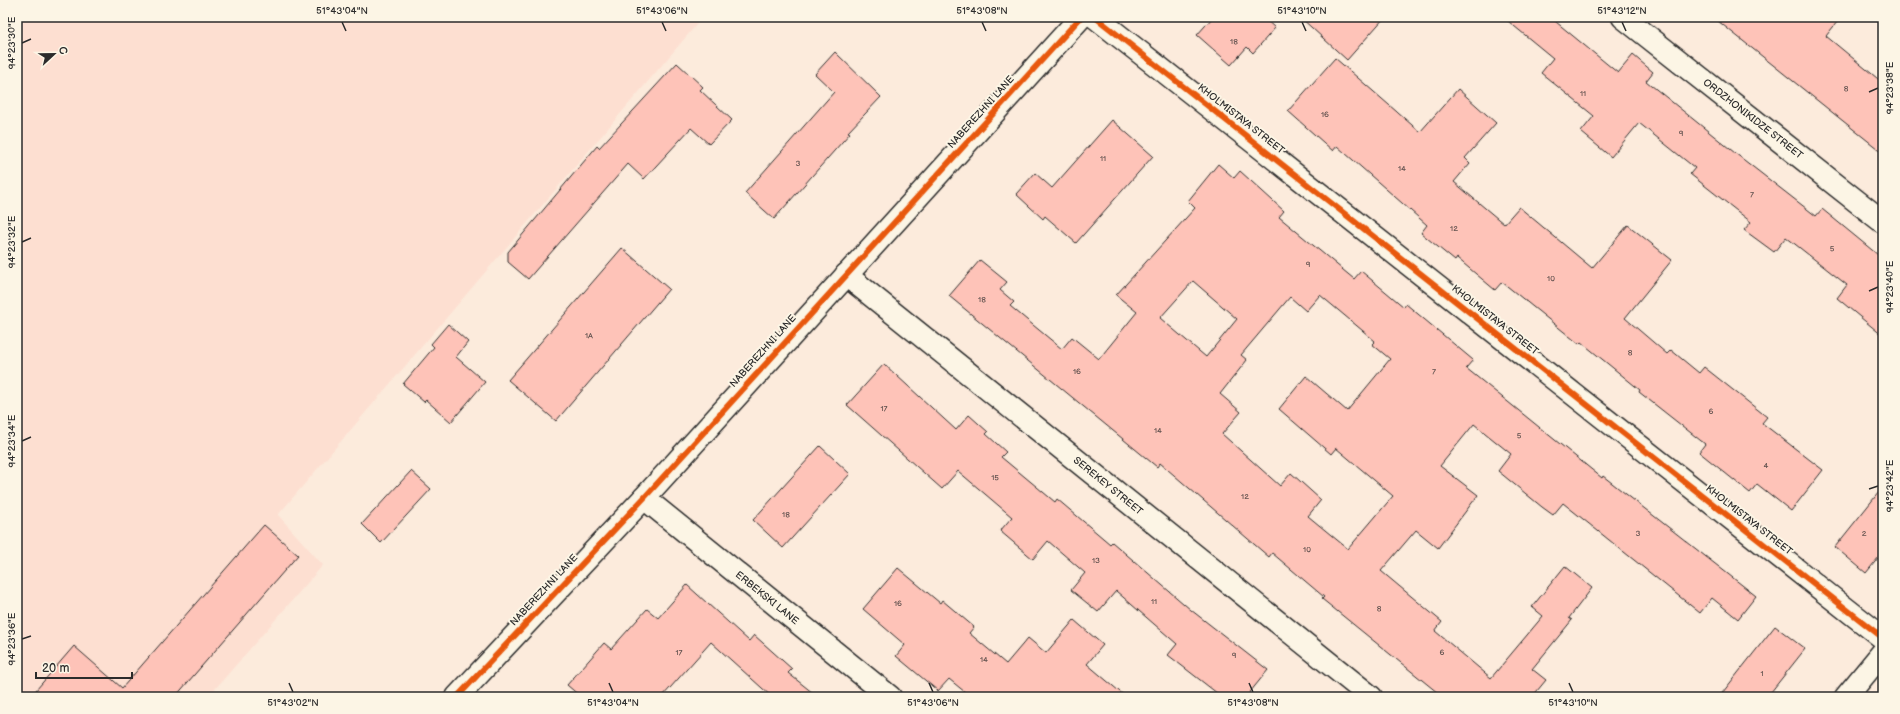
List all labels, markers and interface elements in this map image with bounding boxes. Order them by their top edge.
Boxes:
text: 51°43'04"N [316,5,368,17]
text: 51°43'06"N [636,5,688,17]
text: 51°43'08"N [956,5,1008,17]
text: 51°43'10"N [1277,5,1327,17]
text: 51°43'12"N [1597,5,1647,17]
text: 94°23'30"E [6,16,18,69]
north arrow [34,34,74,74]
house number: 18 [1230,37,1238,46]
text: С [55,44,70,57]
text: 94°23'38"E [1884,61,1896,114]
street label: NABEREZHNI LANE [945,73,1017,151]
street label: ORDZHONIKIDZE STREET [1701,76,1805,162]
street label: KHOLMISTAYA STREET [1195,81,1287,157]
house number: 8 [1844,84,1849,93]
house number: 11 [1580,89,1586,98]
house number: 16 [1321,110,1329,119]
house number: 9 [1679,129,1684,138]
house number: 11 [1100,154,1106,163]
house number: 3 [796,159,801,168]
house number: 14 [1398,164,1406,173]
house number: 7 [1750,190,1754,199]
text: 94°23'32"E [6,215,18,268]
house number: 12 [1450,224,1458,233]
house number: 5 [1830,244,1835,253]
house number: 9 [1306,260,1311,269]
text: 94°23'40"E [1884,260,1896,313]
house number: 10 [1547,274,1555,283]
street label: KHOLMISTAYA STREET [1449,282,1541,358]
house number: 18 [978,295,986,304]
street label: NABEREZHNI LANE [727,312,799,390]
house number: 1А [585,331,593,340]
house number: 8 [1628,348,1633,357]
house number: 16 [1073,367,1081,376]
house number: 7 [1432,367,1436,376]
house number: 17 [880,404,888,413]
house number: 6 [1709,407,1714,416]
text: 94°23'34"E [6,414,18,467]
house number: 14 [1154,426,1162,435]
house number: 5 [1517,431,1522,440]
street label: SEREKEY STREET [1071,454,1145,518]
text: 94°23'42"E [1884,459,1896,512]
house number: 4 [1764,461,1769,470]
house number: 15 [991,473,999,482]
street label: KHOLMISTAYA STREET [1703,482,1795,558]
house number: 12 [1241,492,1249,501]
house number: 18 [782,510,790,519]
house number: 3 [1636,529,1641,538]
house number: 2 [1862,529,1867,538]
house number: 10 [1303,545,1311,554]
street label: NABEREZHNI LANE [508,551,581,628]
house number: 13 [1092,556,1100,565]
street label: ERBEKSKI LANE [733,569,801,627]
house number: 11 [1151,597,1157,606]
house number: 16 [894,599,902,608]
house number: 8 [1377,604,1382,613]
text: 94°23'36"E [6,612,18,665]
house number: 17 [675,648,683,657]
house number: 6 [1440,648,1445,657]
house number: 9 [1232,651,1237,660]
scale bar [36,654,132,680]
house number: 14 [980,655,988,664]
text: 20 m [42,661,69,676]
house number: 1 [1760,669,1764,678]
text: 51°43'02"N [267,697,319,709]
text: 51°43'04"N [587,697,639,709]
text: 51°43'06"N [907,697,959,709]
text: 51°43'08"N [1227,697,1279,709]
text: 51°43'10"N [1548,697,1598,709]

